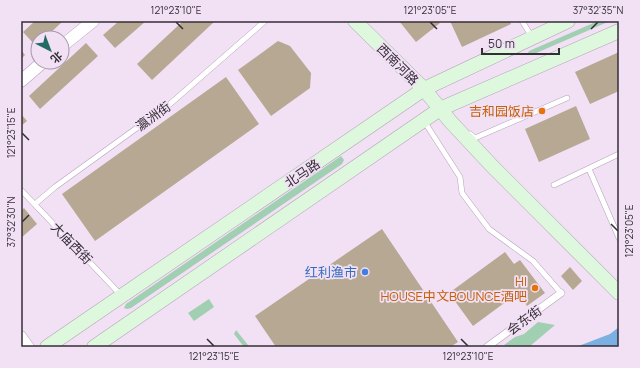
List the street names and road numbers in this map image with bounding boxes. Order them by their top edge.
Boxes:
street label: 西南河路 [373,39,423,89]
street label: 瀛洲街 [132,97,174,135]
street label: 北马路 [281,155,323,191]
street label: 大庙西街 [47,218,97,268]
street label: 会东街 [503,301,545,339]

